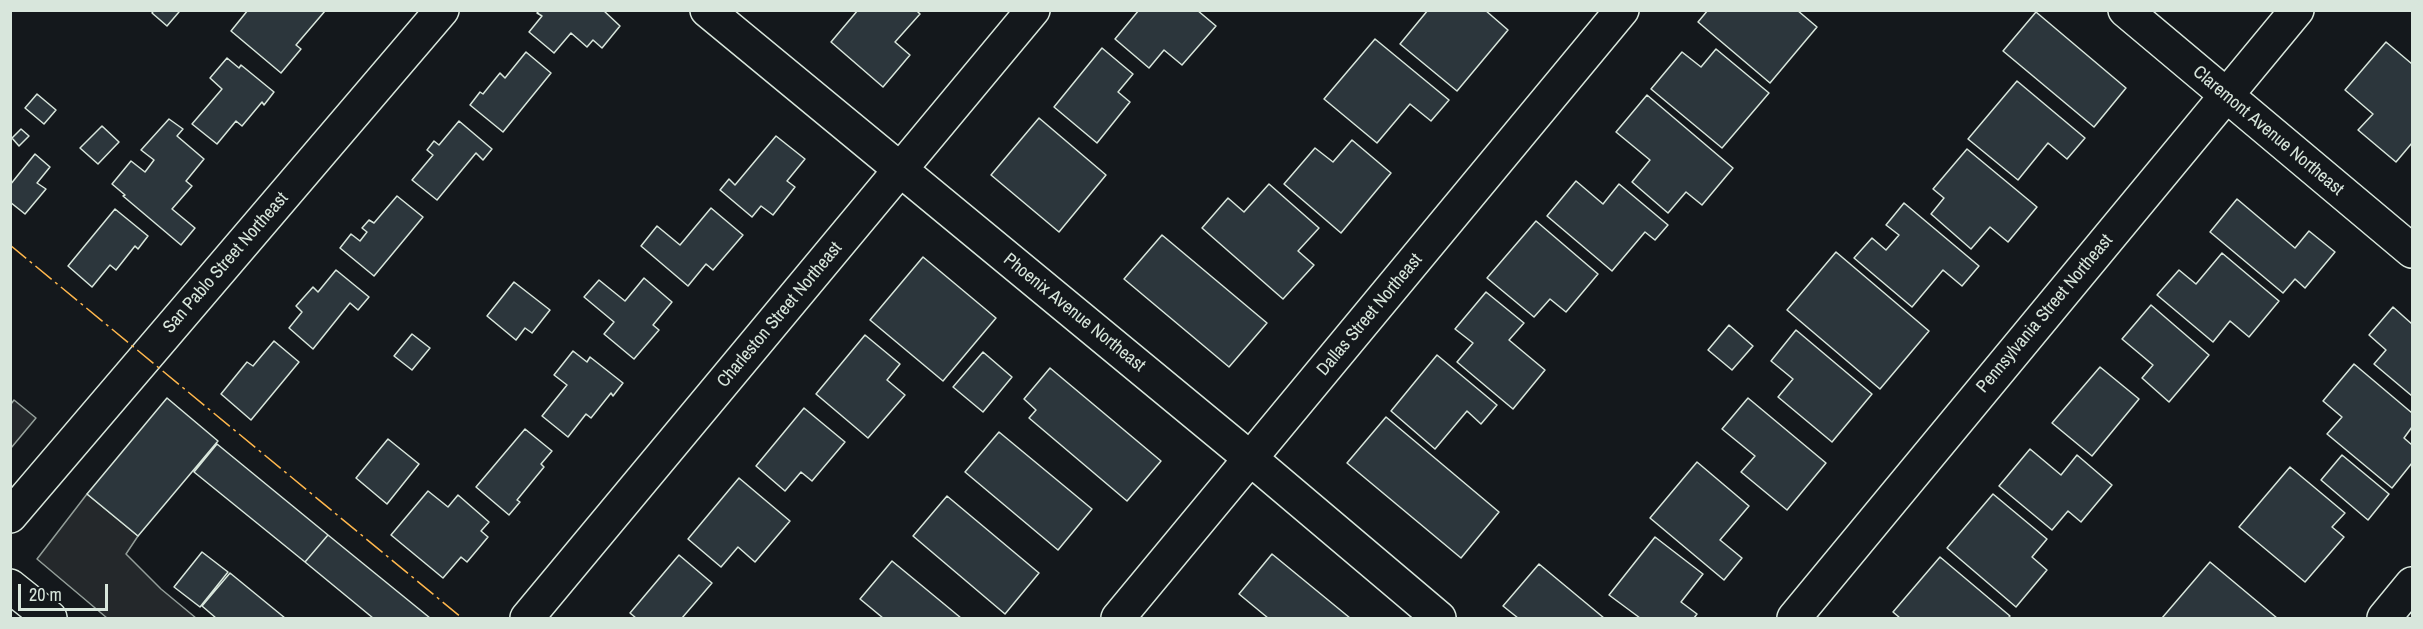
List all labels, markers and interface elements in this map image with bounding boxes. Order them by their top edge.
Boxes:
street label: Claremont Avenue Northeast [2188,62,2348,200]
street label: San Pablo Street Northeast [159,188,293,338]
street label: Pennsylvania Street Northeast [1972,230,2118,398]
street label: Charleston Street Northeast [713,238,847,392]
street label: Phoenix Avenue Northeast [999,249,1149,377]
street label: Dallas Street Northeast [1313,250,1427,380]
scale bar [21,572,111,610]
text: 20 m [29,582,62,607]

